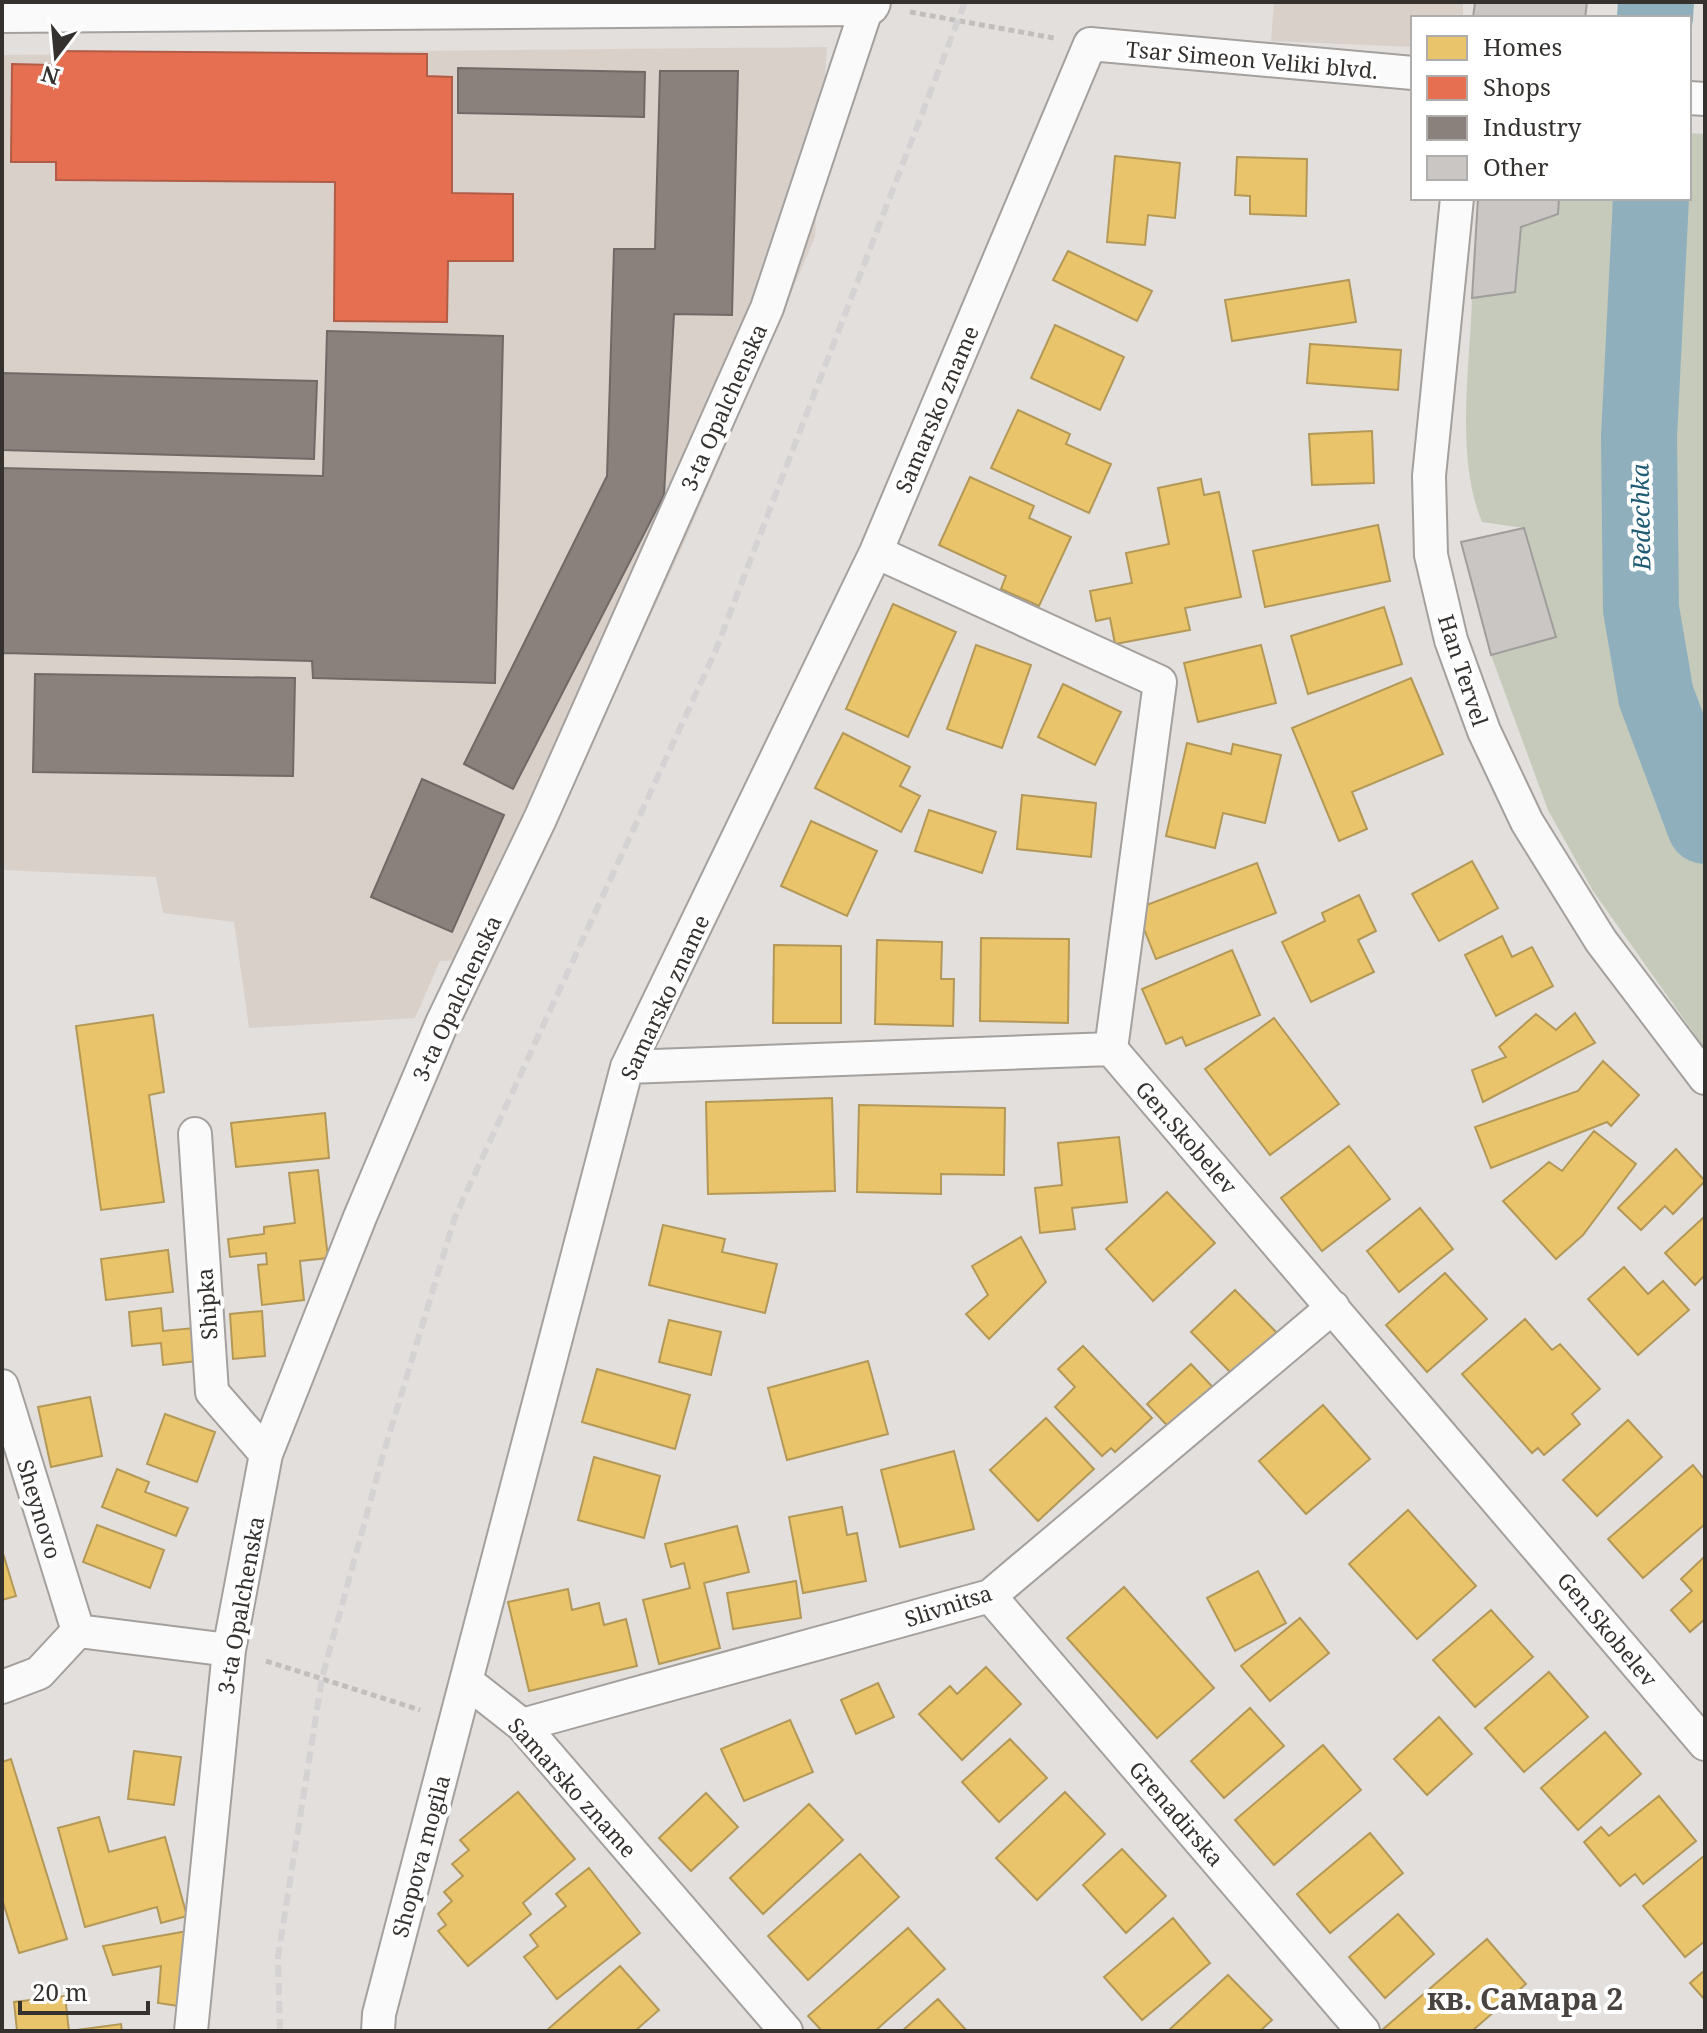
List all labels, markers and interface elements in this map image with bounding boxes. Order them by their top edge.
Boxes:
north arrow [16,16,96,96]
legend [1411,16,1691,200]
text: Homes [1483,30,1562,63]
street label: Tsar Simeon Veliki blvd. [1125,33,1379,85]
text: N [38,59,63,93]
text: Shops [1483,70,1551,103]
text: Industry [1483,110,1582,143]
text: Other [1483,150,1549,183]
street label: 3-ta Opalchenska [673,319,773,495]
street label: Samarsko zname [887,321,985,497]
water label: Bedechka [1623,463,1657,572]
street label: Han Tervel [1432,610,1496,730]
street label: 3-ta Opalchenska [404,910,508,1086]
street label: Samarsko zname [613,910,715,1084]
street label: Gen.Skobelev [1129,1074,1245,1200]
street label: Shipka [189,1267,223,1341]
street label: Sheynovo [11,1456,69,1562]
street label: 3-ta Opalchenska [210,1514,270,1696]
street label: Gen.Skobelev [1551,1565,1665,1693]
street label: Slivnitsa [901,1577,995,1633]
street label: Samarsko zname [502,1710,644,1864]
street label: Grenadirska [1123,1754,1231,1872]
street label: Shopova mogila [384,1771,456,1941]
scale bar [20,1965,148,2015]
text: 20 m [32,1975,88,2008]
district label: кв. Самара 2 [1427,1978,1623,2019]

